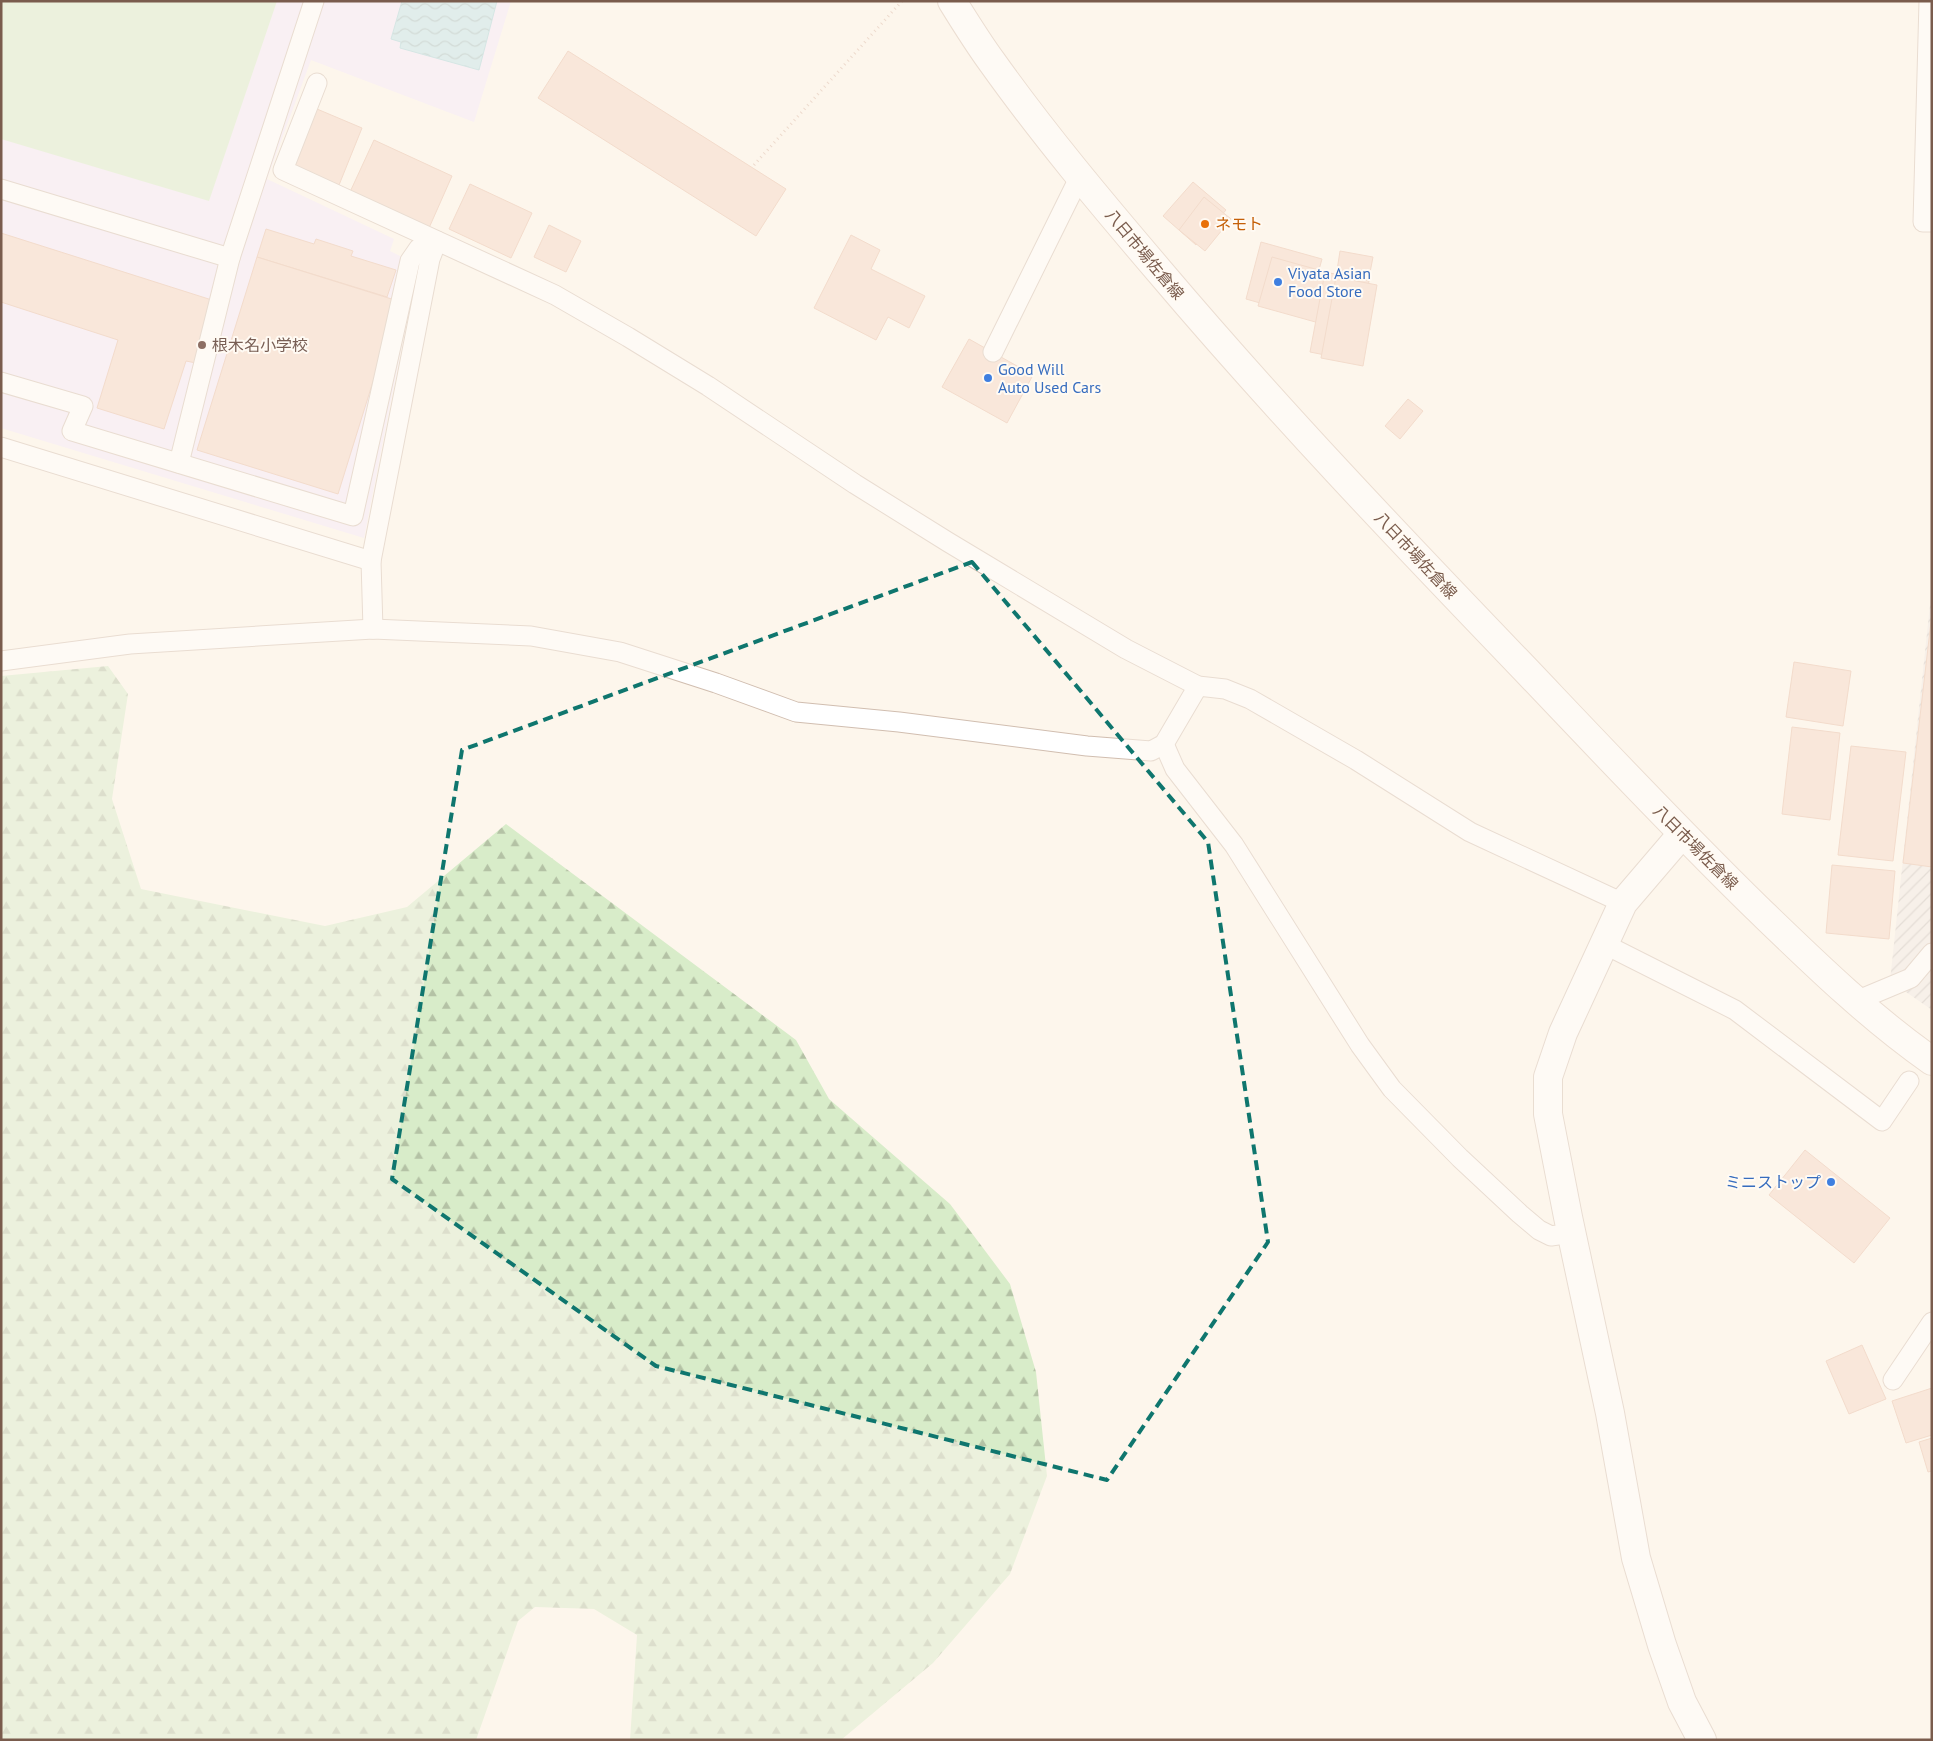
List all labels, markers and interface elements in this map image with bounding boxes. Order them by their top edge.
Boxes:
street label: 八日市場佐倉線 [1101,205,1189,303]
place label: ネモト [1215,214,1263,234]
marker: ネモト [1199,218,1211,230]
place label: Viyata Asian Food Store [1287,263,1371,301]
marker: Viyata Asian Food Store [1272,276,1284,288]
place label: 根木名小学校 [212,335,308,355]
marker: 根木名小学校 [196,339,208,351]
place label: Good Will Auto Used Cars [998,359,1101,397]
marker: Good Will Auto Used Cars [982,372,994,384]
street label: 八日市場佐倉線 [1370,507,1462,603]
street label: 八日市場佐倉線 [1649,800,1743,894]
place label: ミニストップ [1725,1172,1821,1192]
marker: ミニストップ [1825,1176,1837,1188]

